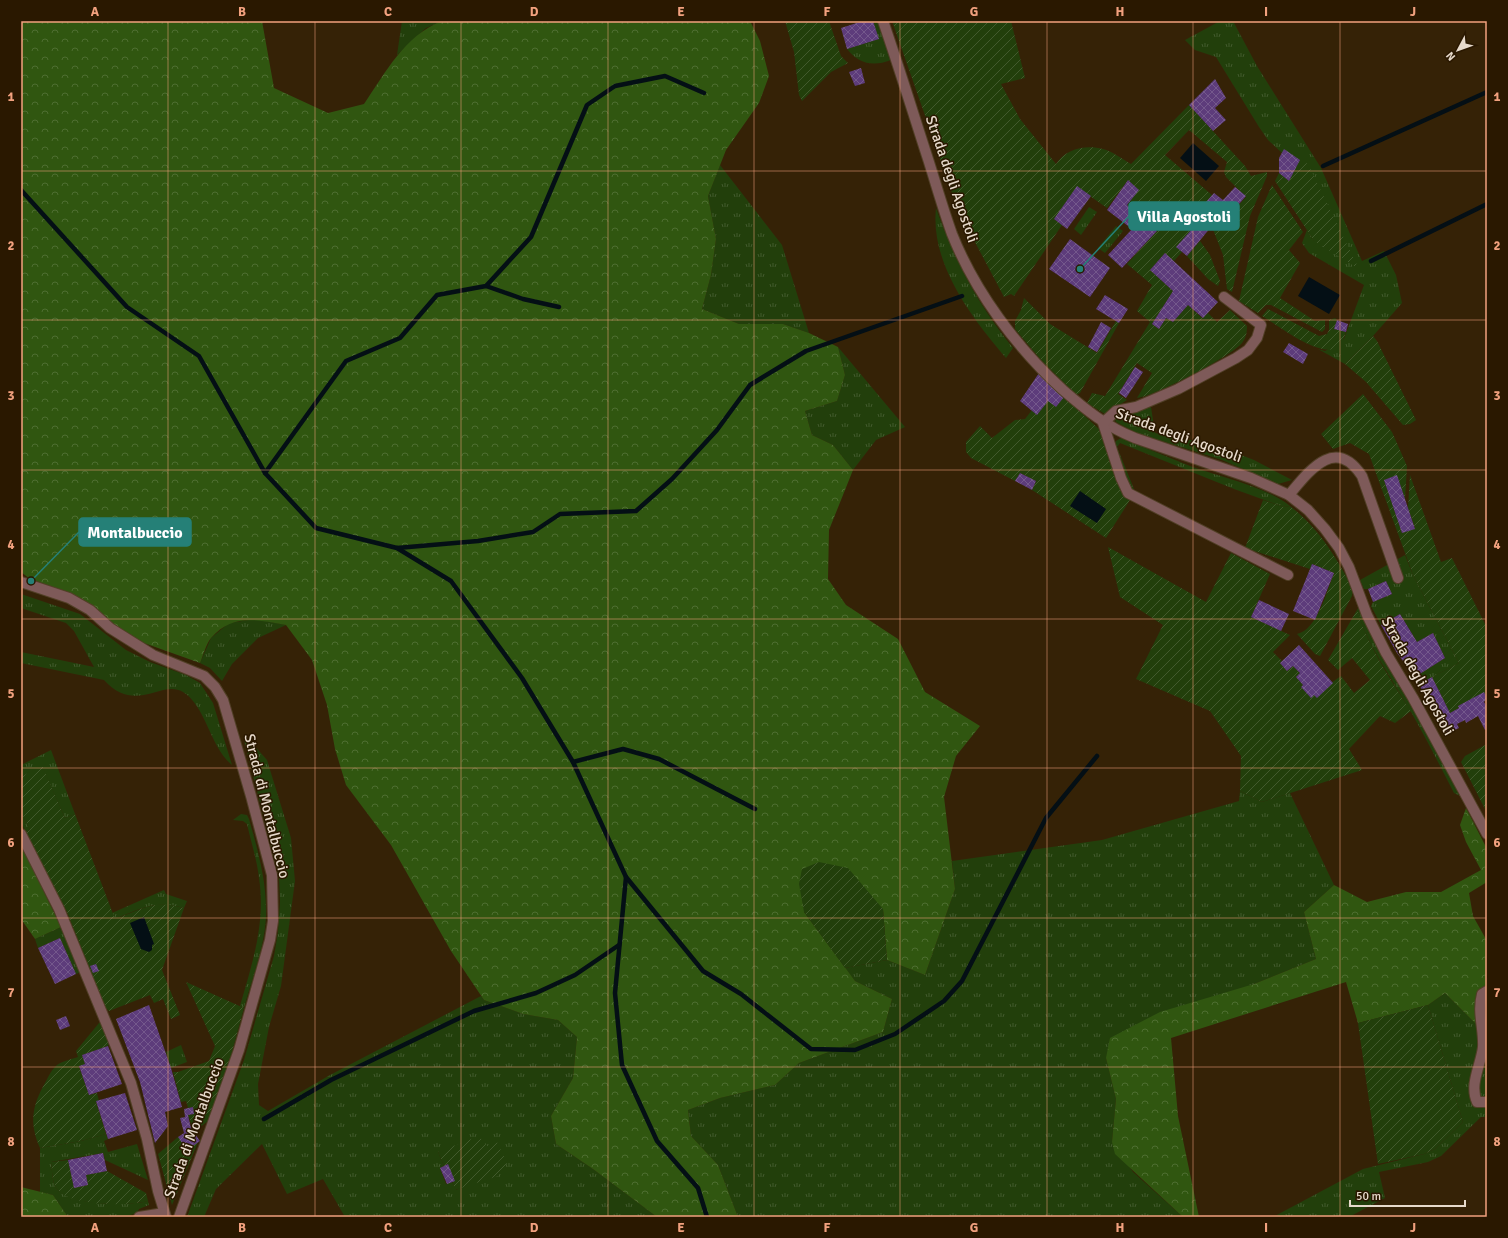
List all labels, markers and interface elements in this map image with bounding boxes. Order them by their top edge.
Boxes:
text: A [91,4,100,20]
text: B [238,4,246,20]
text: C [384,4,392,20]
text: D [530,4,539,20]
text: E [677,4,685,20]
text: F [824,4,831,20]
text: G [970,4,978,20]
text: H [1116,4,1124,20]
text: I [1264,4,1268,20]
text: J [1410,4,1416,20]
north arrow [1438,30,1478,70]
text: N [1443,49,1458,63]
text: 1 [7,89,15,105]
text: 1 [1493,89,1501,105]
street label: Strada degli Agostoli [922,113,982,245]
callout: Villa Agostoli [1129,202,1239,230]
text: Villa Agostoli [1137,207,1231,227]
text: 2 [7,238,15,254]
text: 2 [1493,238,1501,254]
text: 3 [7,388,15,404]
text: 3 [1493,388,1501,404]
street label: Strada degli Agostoli [1113,404,1245,466]
callout: Montalbuccio [79,518,191,546]
text: Montalbuccio [87,523,183,543]
text: 4 [7,537,15,553]
text: 4 [1493,537,1501,553]
street label: Strada degli Agostoli [1378,613,1458,739]
text: 5 [7,686,15,702]
text: 5 [1493,686,1501,702]
street label: Strada di Montalbuccio [240,732,294,880]
text: 6 [7,835,15,851]
text: 6 [1493,835,1501,851]
text: 7 [7,985,15,1001]
text: 7 [1493,985,1501,1001]
street label: Strada di Montalbuccio [160,1055,228,1201]
text: 8 [7,1134,15,1150]
text: 8 [1493,1134,1501,1150]
scale bar [1350,1182,1465,1208]
text: 50 m [1356,1189,1381,1204]
text: A [91,1220,100,1236]
text: B [238,1220,246,1236]
text: C [384,1220,392,1236]
text: D [530,1220,539,1236]
text: E [677,1220,685,1236]
text: F [824,1220,831,1236]
text: G [970,1220,978,1236]
text: H [1116,1220,1124,1236]
text: I [1264,1220,1268,1236]
text: J [1410,1220,1416,1236]

